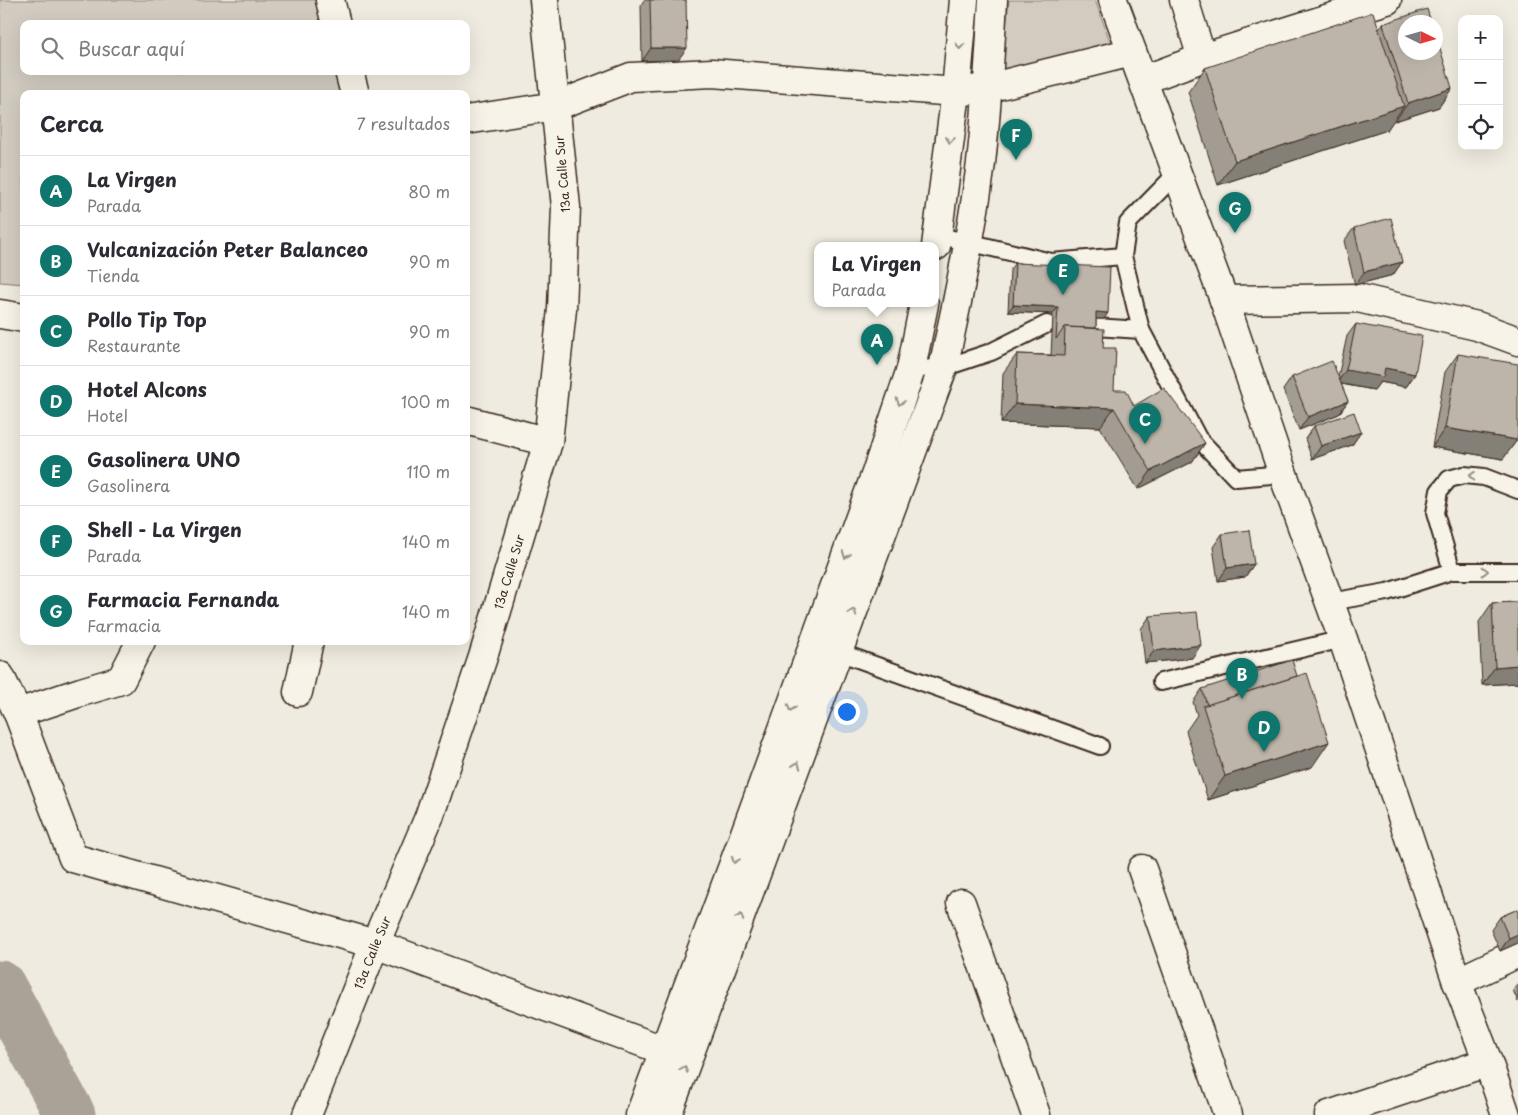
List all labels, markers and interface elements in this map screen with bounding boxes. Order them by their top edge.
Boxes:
north arrow [1398,15,1443,60]
map controls [1458,15,1503,150]
button: + [1458,15,1503,60]
search box [20,20,470,75]
icon: search [38,34,66,62]
text: Buscar aquí [78,34,185,62]
one-way arrow [955,42,966,50]
button: − [1458,60,1503,105]
button: locate [1458,105,1503,150]
text: Cerca [40,107,104,139]
text: 7 resultados [357,111,450,135]
pin: F [1000,119,1032,160]
street label: 13a Calle Sur [550,134,574,213]
one-way arrow [945,136,956,144]
text: La Virgen [87,165,177,193]
text: A [50,179,62,203]
text: 80 m [408,179,450,203]
pin: G [1219,192,1251,233]
text: Parada [87,193,141,217]
text: Vulcanización Peter Balanceo [87,235,368,263]
popup [814,242,939,307]
text: B [51,249,61,273]
text: 90 m [409,249,450,273]
text: La Virgen [832,249,921,277]
pin: E [1047,254,1079,295]
text: Tienda [87,263,140,287]
text: Parada [832,277,886,301]
text: Pollo Tip Top [87,305,207,333]
text: C [50,319,62,343]
text: 90 m [409,319,450,343]
pin: A [861,324,893,365]
text: Restaurante [87,333,181,357]
text: Hotel Alcons [87,375,207,403]
text: D [50,389,62,413]
text: 100 m [401,389,450,413]
one-way arrow [895,397,905,405]
text: Hotel [87,403,128,427]
pin: C [1129,403,1161,444]
text: Gasolinera UNO [87,445,240,473]
text: E [51,459,61,483]
text: 110 m [407,459,450,483]
one-way arrow [1467,470,1475,481]
text: Gasolinera [87,473,170,497]
text: Shell - La Virgen [87,515,242,543]
text: F [51,529,61,553]
text: 140 m [402,529,450,553]
street label: 13a Calle Sur [489,532,529,611]
text: Parada [87,543,141,567]
one-way arrow [842,550,852,559]
one-way arrow [1482,566,1489,576]
text: Farmacia Fernanda [87,585,280,613]
text: G [49,599,63,623]
text: 140 m [402,599,450,623]
one-way arrow [847,609,857,617]
text: Farmacia [87,613,161,637]
pin: B [1226,658,1258,699]
your location [834,699,860,725]
one-way arrow [787,703,797,711]
pin: D [1248,711,1280,752]
one-way arrow [791,761,801,769]
one-way arrow [731,855,741,864]
street label: 13a Calle Sur [349,913,395,992]
one-way arrow [734,913,744,922]
one-way arrow [678,1066,688,1074]

